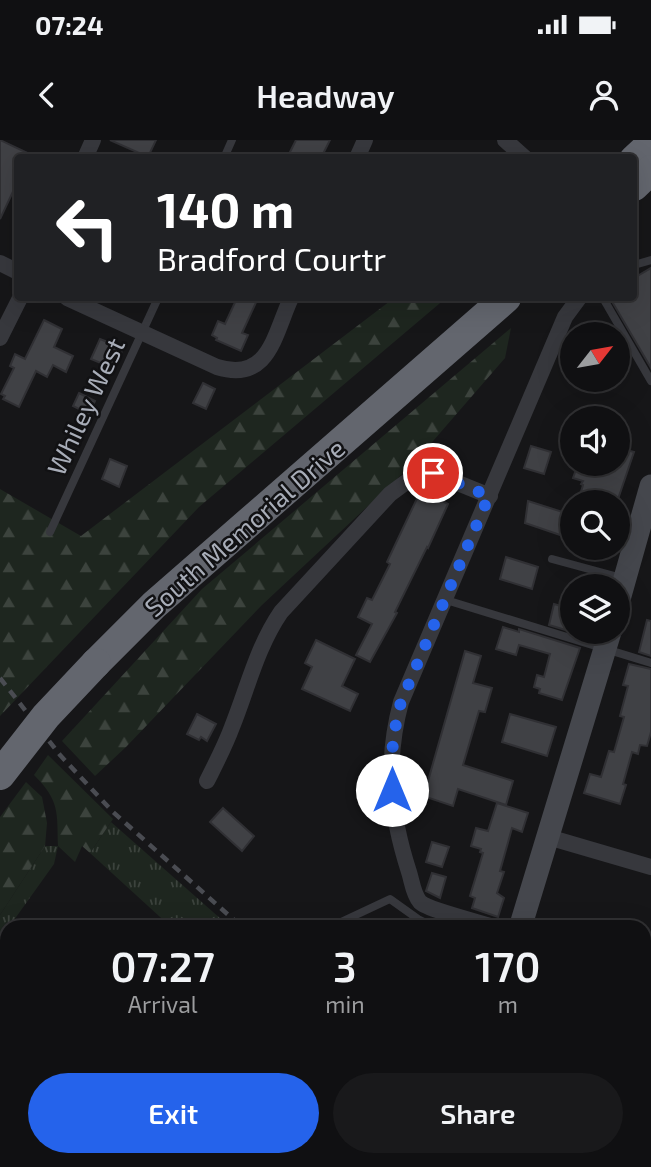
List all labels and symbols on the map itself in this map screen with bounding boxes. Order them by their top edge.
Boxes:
north arrow [560,322,630,392]
street label: Whiley West [40,332,130,479]
street label: South Memorial Drive [138,432,350,622]
pin [403,443,463,503]
position arrow [355,753,429,827]

